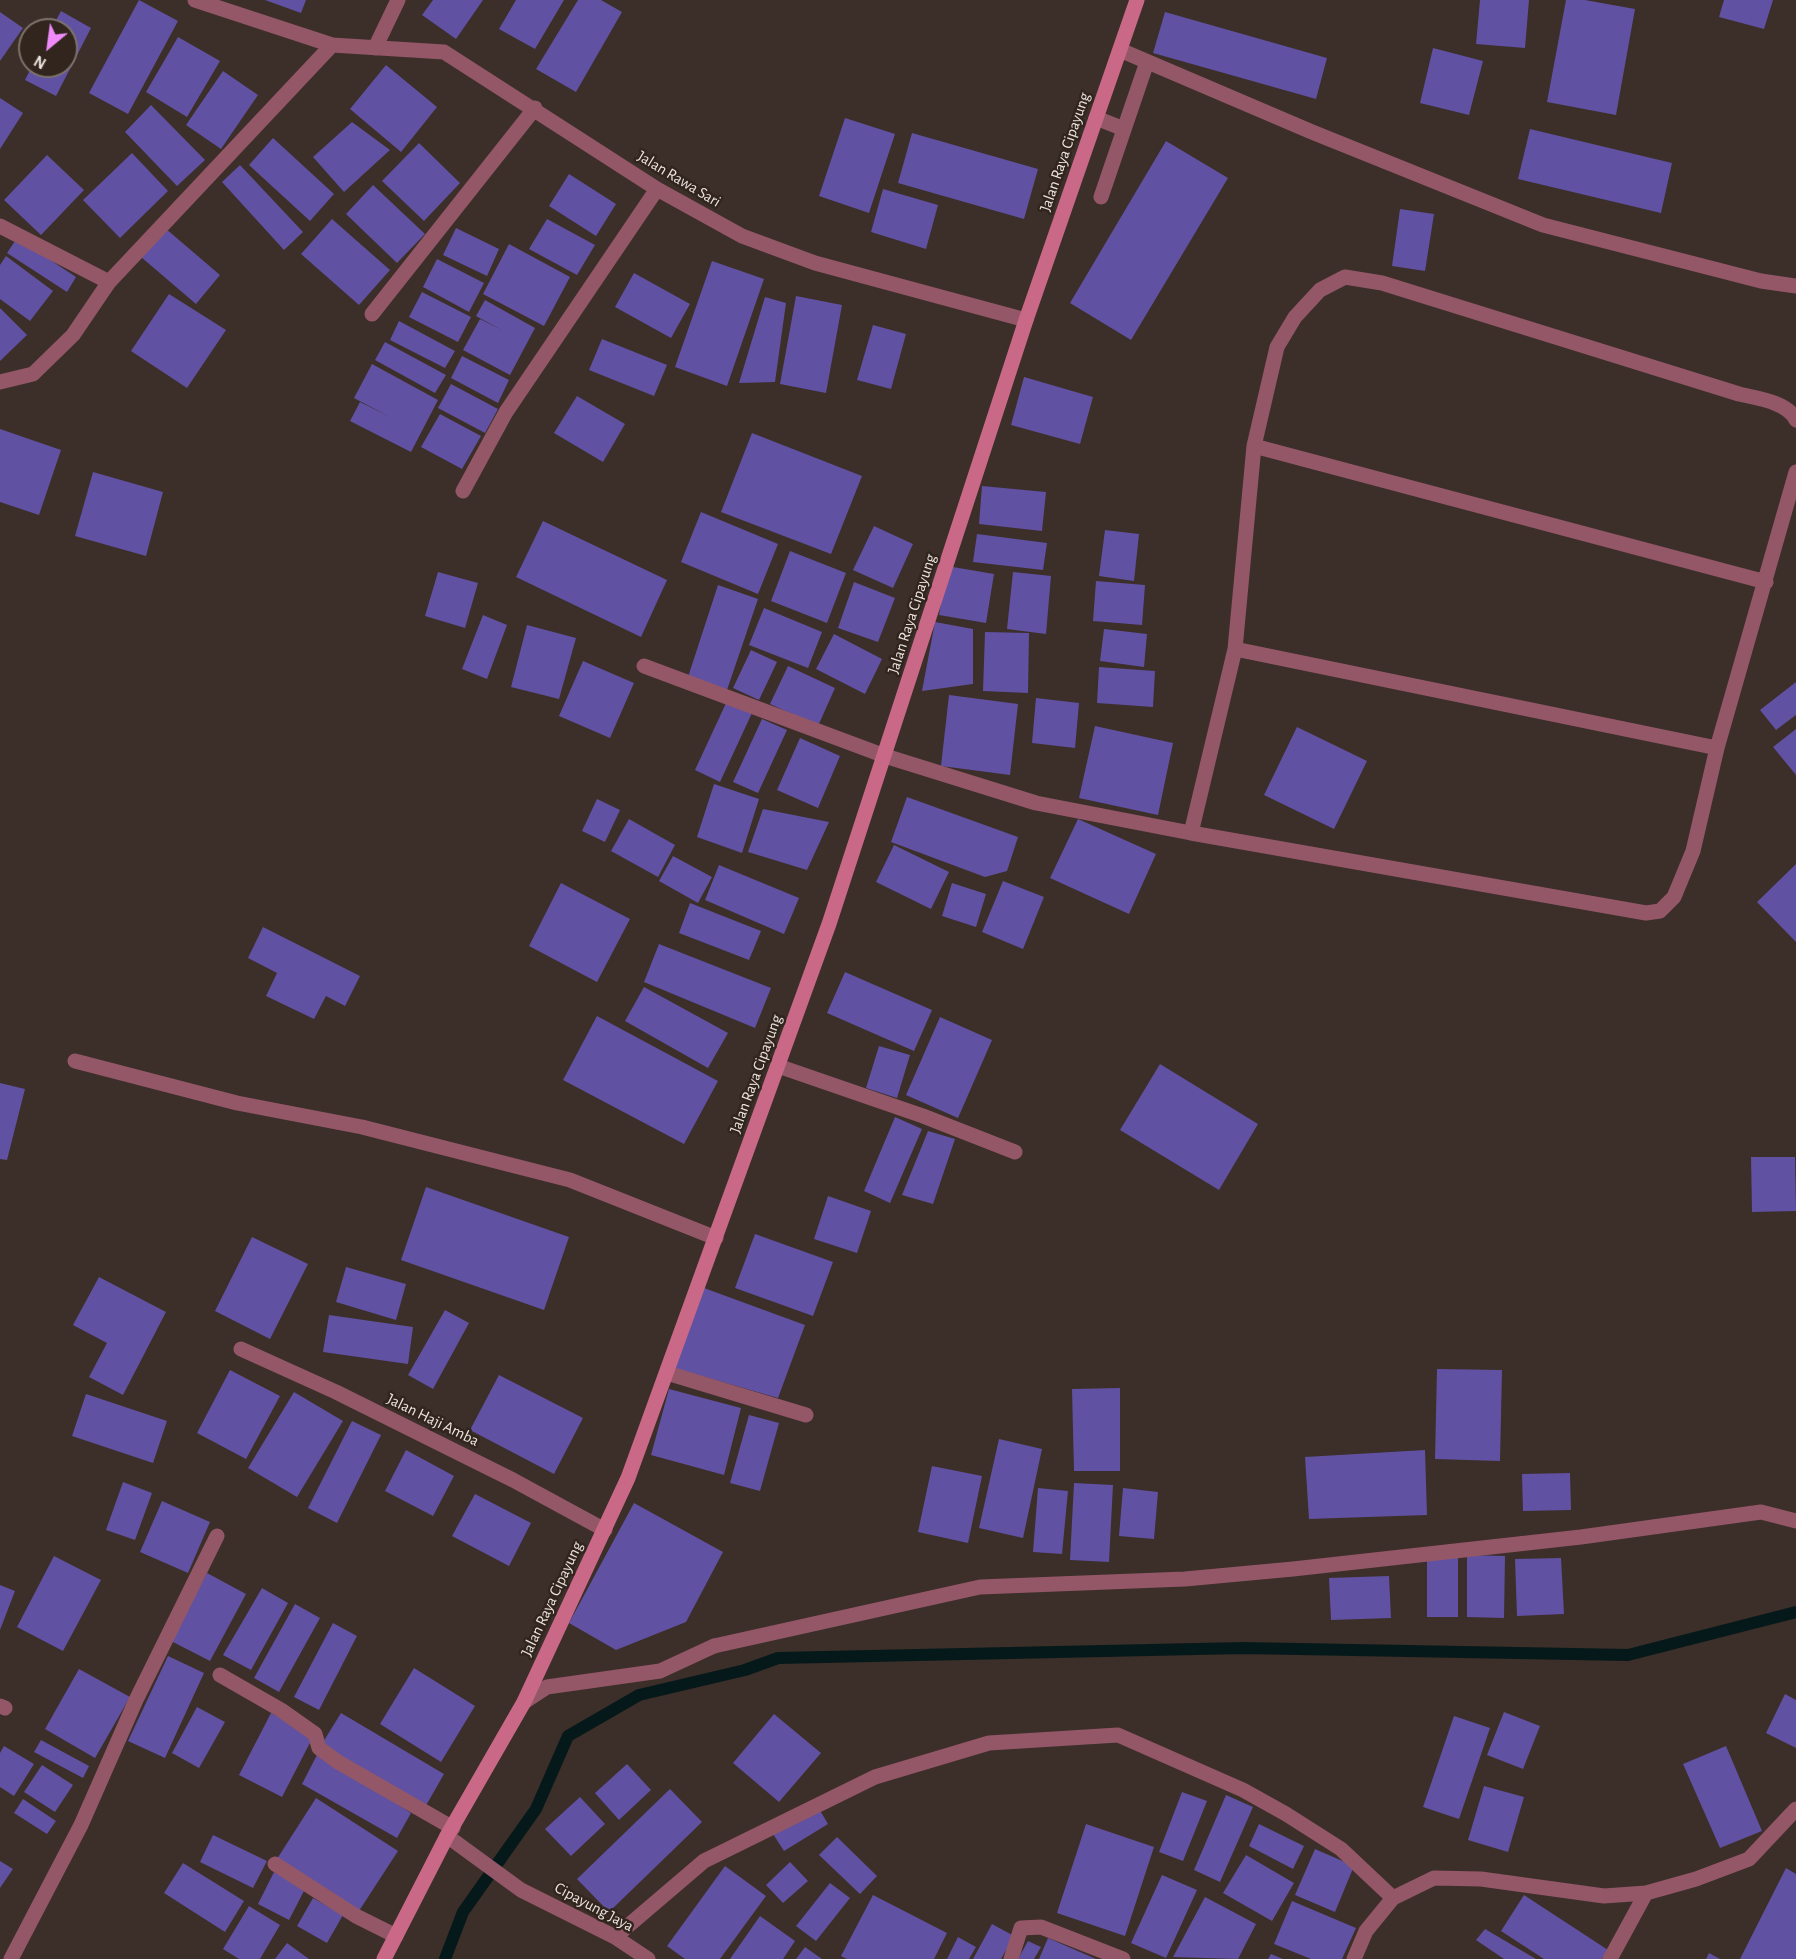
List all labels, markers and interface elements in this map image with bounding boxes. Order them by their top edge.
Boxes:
north arrow [18,18,78,78]
text: N [31,52,49,72]
street label: Jalan Raya Cipayung [1036,90,1094,214]
street label: Jalan Rawa Sari [634,147,724,211]
street label: Jalan Raya Cipayung [884,552,940,676]
street label: Jalan Raya Cipayung [726,1012,786,1136]
street label: Jalan Haji Amba [384,1389,482,1451]
street label: Jalan Raya Cipayung [517,1538,587,1660]
street label: Cipayung Jaya [551,1878,637,1936]

